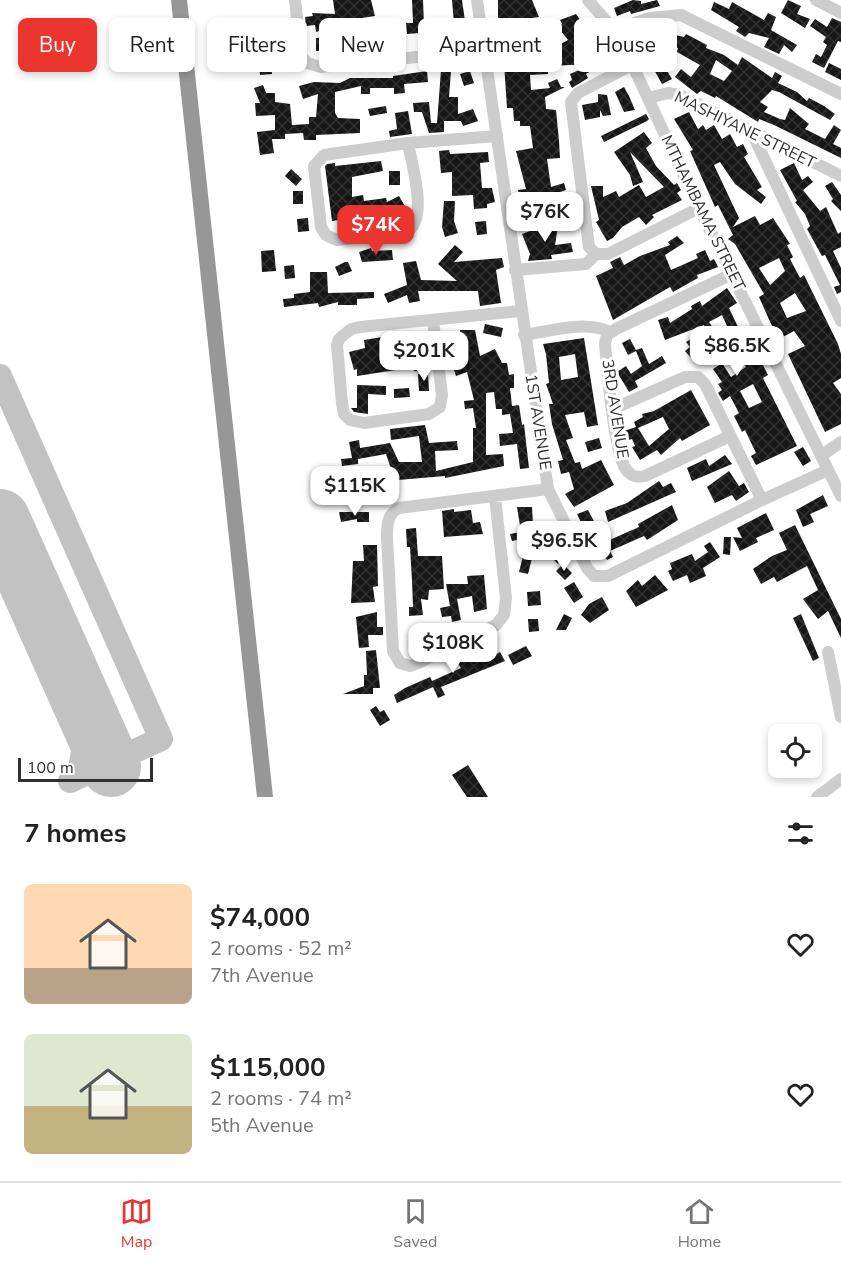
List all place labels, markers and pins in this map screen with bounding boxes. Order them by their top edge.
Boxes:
pin: $76K [509,192,581,243]
pin: $74K [340,205,412,256]
pin: $86.5K [688,326,786,377]
pin: $201K [382,331,466,382]
pin: $115K [313,466,397,517]
pin: $96.5K [515,521,613,572]
pin: $108K [411,623,495,674]

